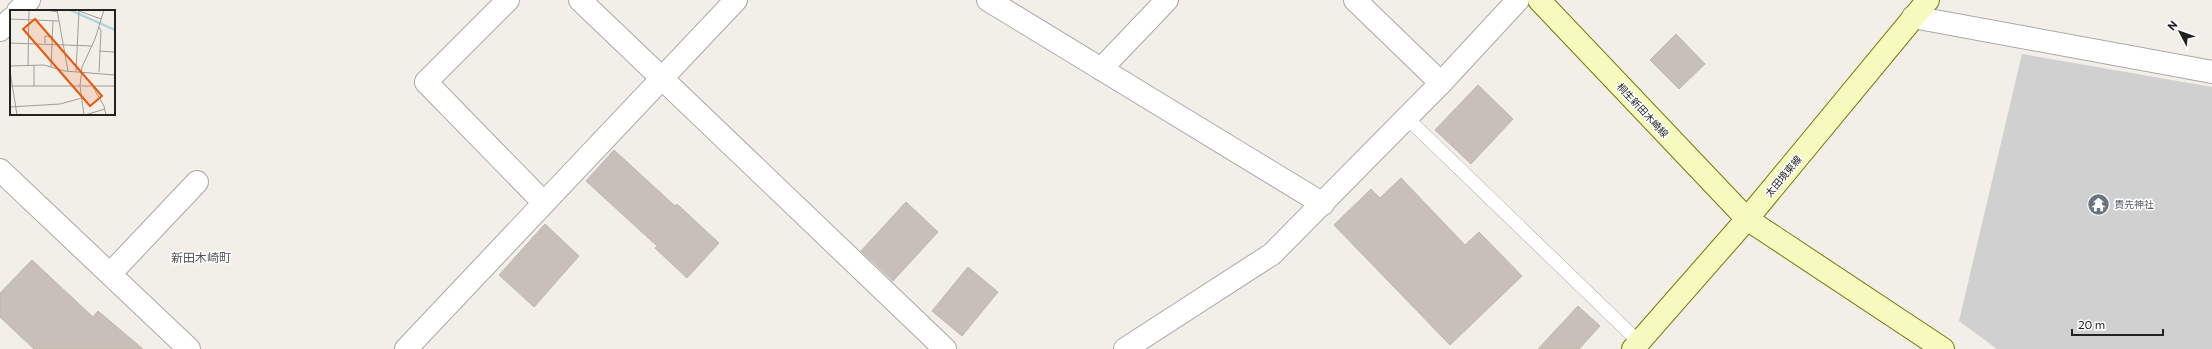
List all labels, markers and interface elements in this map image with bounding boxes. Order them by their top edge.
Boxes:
inset map [10,10,115,115]
north arrow [2160,12,2200,52]
text: N [2164,18,2180,32]
street label: 桐生新田木崎線 [1615,80,1671,140]
street label: 太田境東線 [1762,153,1804,199]
temple icon: 貴先神社 [2086,191,2112,217]
place label: 貴先神社 [2114,198,2154,210]
district label: 新田木崎町 [171,250,231,264]
scale bar [2072,311,2163,337]
text: 20 m [2078,317,2105,331]

